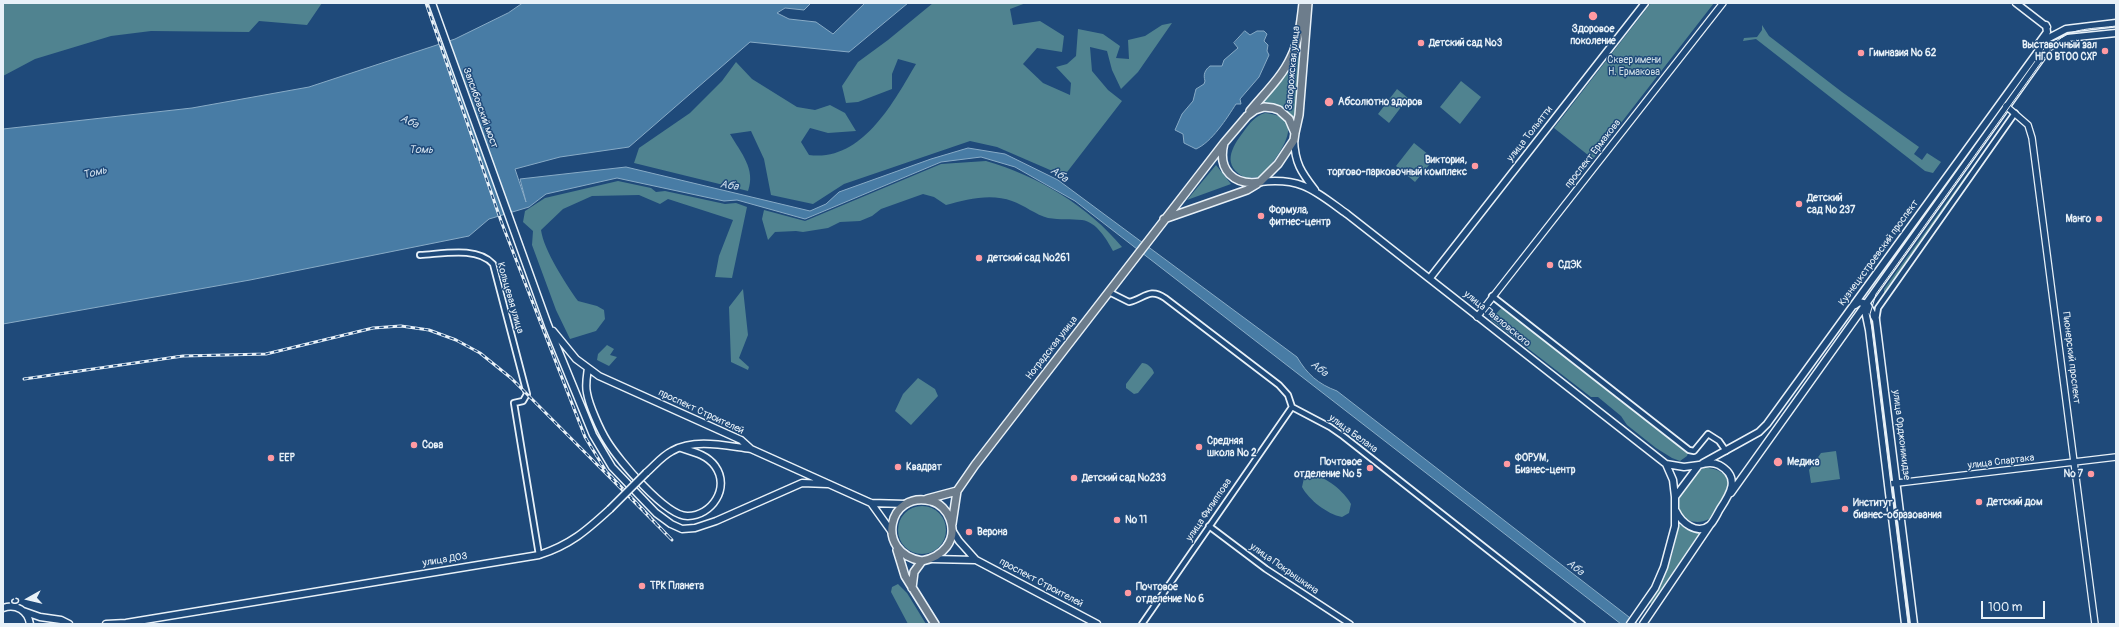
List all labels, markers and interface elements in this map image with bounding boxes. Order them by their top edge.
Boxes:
marker: Здоровое поколение [1587,10,1599,22]
place label: Здоровое поколение [1570,23,1616,46]
street label: Запорожская улица [1283,26,1303,110]
place label: Детский сад №3 [1429,37,1502,49]
marker: Детский сад №3 [1416,38,1426,48]
place label: Выставочный зал НГО ВТОО СХР [2022,39,2097,62]
marker: Выставочный зал НГО ВТОО СХР [2100,46,2110,56]
place label: Гимназия № 62 [1869,47,1936,59]
marker: Гимназия № 62 [1856,48,1866,58]
park label: Сквер имени Н. Ермакова [1607,54,1661,78]
street label: Запсибовский мост [460,66,500,150]
marker: Абсолютно здоров [1323,96,1335,108]
place label: Абсолютно здоров [1338,96,1422,108]
street label: улица Тольятти [1505,104,1555,164]
water label: Аба [398,112,420,132]
street label: проспект Ермакова [1562,117,1624,191]
water label: Томь [409,143,433,157]
place label: Виктория, торгово-парковочный комплекс [1327,154,1467,178]
marker: Виктория, торгово-парковочный комплекс [1470,161,1480,171]
water label: Томь [82,164,108,182]
water label: Аба [1048,164,1070,186]
water label: Аба [719,178,739,194]
place label: Детский сад № 237 [1807,192,1855,216]
street label: Кузнецкстроевский проспект [1836,198,1922,308]
marker: Детский сад № 237 [1794,199,1804,209]
place label: Формула, фитнес-центр [1269,204,1331,228]
marker: Формула, фитнес-центр [1256,211,1266,221]
place label: Манго [2065,213,2091,225]
marker: Манго [2094,214,2104,224]
place label: детский сад №261 [987,252,1070,264]
marker: детский сад №261 [974,253,984,263]
place label: СДЭК [1558,259,1582,271]
marker: СДЭК [1545,260,1555,270]
street label: Кольцевая улица [494,261,526,335]
street label: улица Павловского [1461,288,1533,350]
street label: Пионерский проспект [2059,311,2083,405]
street label: Ноградская улица [1024,314,1080,382]
water label: Аба [1308,358,1330,380]
street label: проспект Строителей [656,387,746,437]
street label: улица Орджоникидзе [1890,389,1912,481]
street label: улица Белана [1326,412,1380,456]
place label: Средняя школа № 2 [1207,435,1257,458]
place label: Сова [422,439,443,451]
marker: Сова [409,440,419,450]
marker: Средняя школа № 2 [1194,442,1204,452]
place label: EEP [279,452,295,464]
place label: ФОРУМ, Бизнес-центр [1515,452,1575,476]
street label: улица Спартака [1967,452,2035,472]
marker: EEP [266,453,276,463]
place label: Почтовое отделение № 5 [1294,456,1362,480]
marker: Медика [1772,456,1784,468]
place label: Медика [1787,456,1819,468]
marker: ФОРУМ, Бизнес-центр [1502,459,1512,469]
place label: Квадрат [906,461,942,473]
marker: Квадрат [893,462,903,472]
marker: Почтовое отделение № 5 [1365,463,1375,473]
place label: № 7 [2063,468,2083,480]
marker: № 7 [2086,469,2096,479]
place label: Детский сад №233 [1082,472,1166,484]
marker: Детский сад №233 [1069,473,1079,483]
street label: улица Филиппова [1184,476,1234,544]
place label: Детский дом [1987,496,2043,508]
place label: Институт бизнес-образования [1853,497,1942,520]
marker: Детский дом [1974,497,1984,507]
marker: Институт бизнес-образования [1840,504,1850,514]
place label: № 11 [1125,514,1147,526]
marker: № 11 [1112,515,1122,525]
place label: Верона [977,526,1007,538]
marker: Верона [964,527,974,537]
street label: улица Покрышкина [1247,541,1321,597]
street label: улица ДОЗ [422,551,468,569]
street label: проспект Строителей [997,556,1085,610]
water label: Аба [1564,557,1586,579]
north arrow [8,579,48,619]
place label: ТРК Планета [650,580,704,592]
marker: ТРК Планета [637,581,647,591]
place label: Почтовое отделение № 6 [1136,581,1204,604]
marker: Почтовое отделение № 6 [1123,588,1133,598]
scale bar [1983,593,2047,619]
text: С [9,596,23,605]
text: 100 m [1988,600,2022,615]

